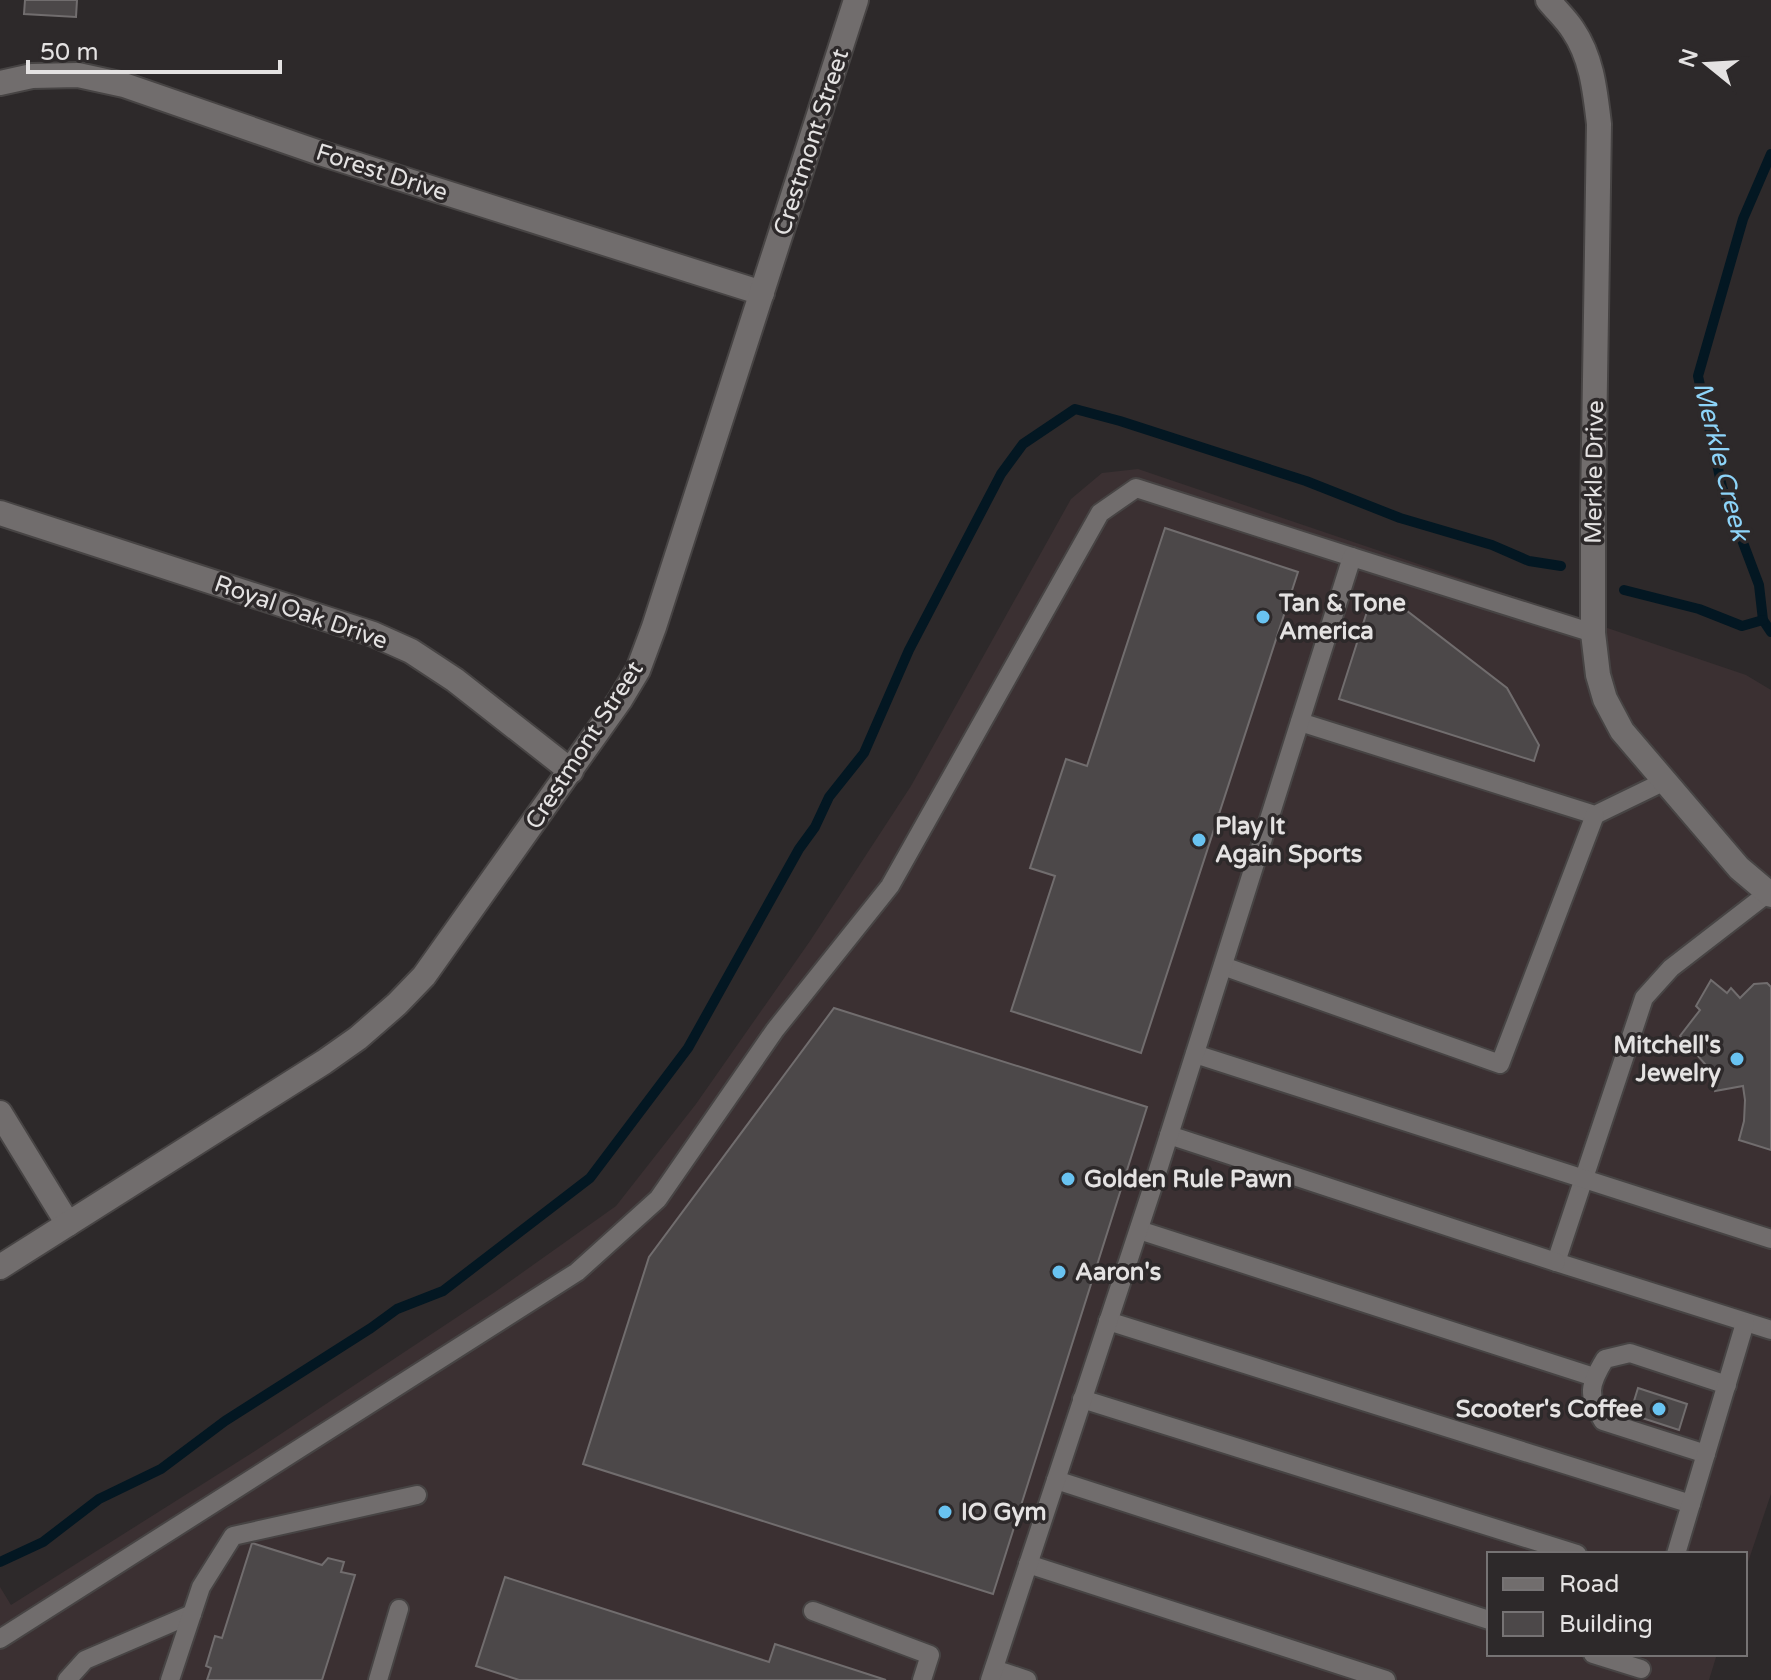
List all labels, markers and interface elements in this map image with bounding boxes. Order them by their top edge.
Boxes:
scale bar [28,24,280,74]
north arrow [1667,24,1747,104]
text: 50 m [40,38,98,67]
street label: Crestmont Street [768,45,855,239]
text: N [1674,46,1704,71]
street label: Forest Drive [312,138,451,207]
water label: Merkle Creek [1687,378,1757,546]
street label: Merkle Drive [1579,400,1610,544]
street label: Royal Oak Drive [210,569,391,656]
place label: Tan & Tone America [1278,589,1406,646]
marker: Tan & Tone America [1254,608,1272,626]
street label: Crestmont Street [519,656,650,835]
place label: Play It Again Sports [1215,812,1362,869]
marker: Play It Again Sports [1190,831,1208,849]
place label: Mitchell's Jewelry [1613,1031,1721,1088]
marker: Mitchell's Jewelry [1728,1050,1746,1068]
place label: Golden Rule Pawn [1084,1165,1292,1194]
marker: Golden Rule Pawn [1059,1170,1077,1188]
place label: Aaron's [1075,1258,1161,1287]
marker: Aaron's [1050,1263,1068,1281]
place label: Scooter's Coffee [1456,1395,1643,1424]
marker: Scooter's Coffee [1650,1400,1668,1418]
place label: IO Gym [961,1498,1047,1527]
marker: IO Gym [936,1503,954,1521]
legend [1487,1552,1747,1656]
text: Road [1559,1570,1619,1599]
text: Building [1559,1610,1653,1639]

